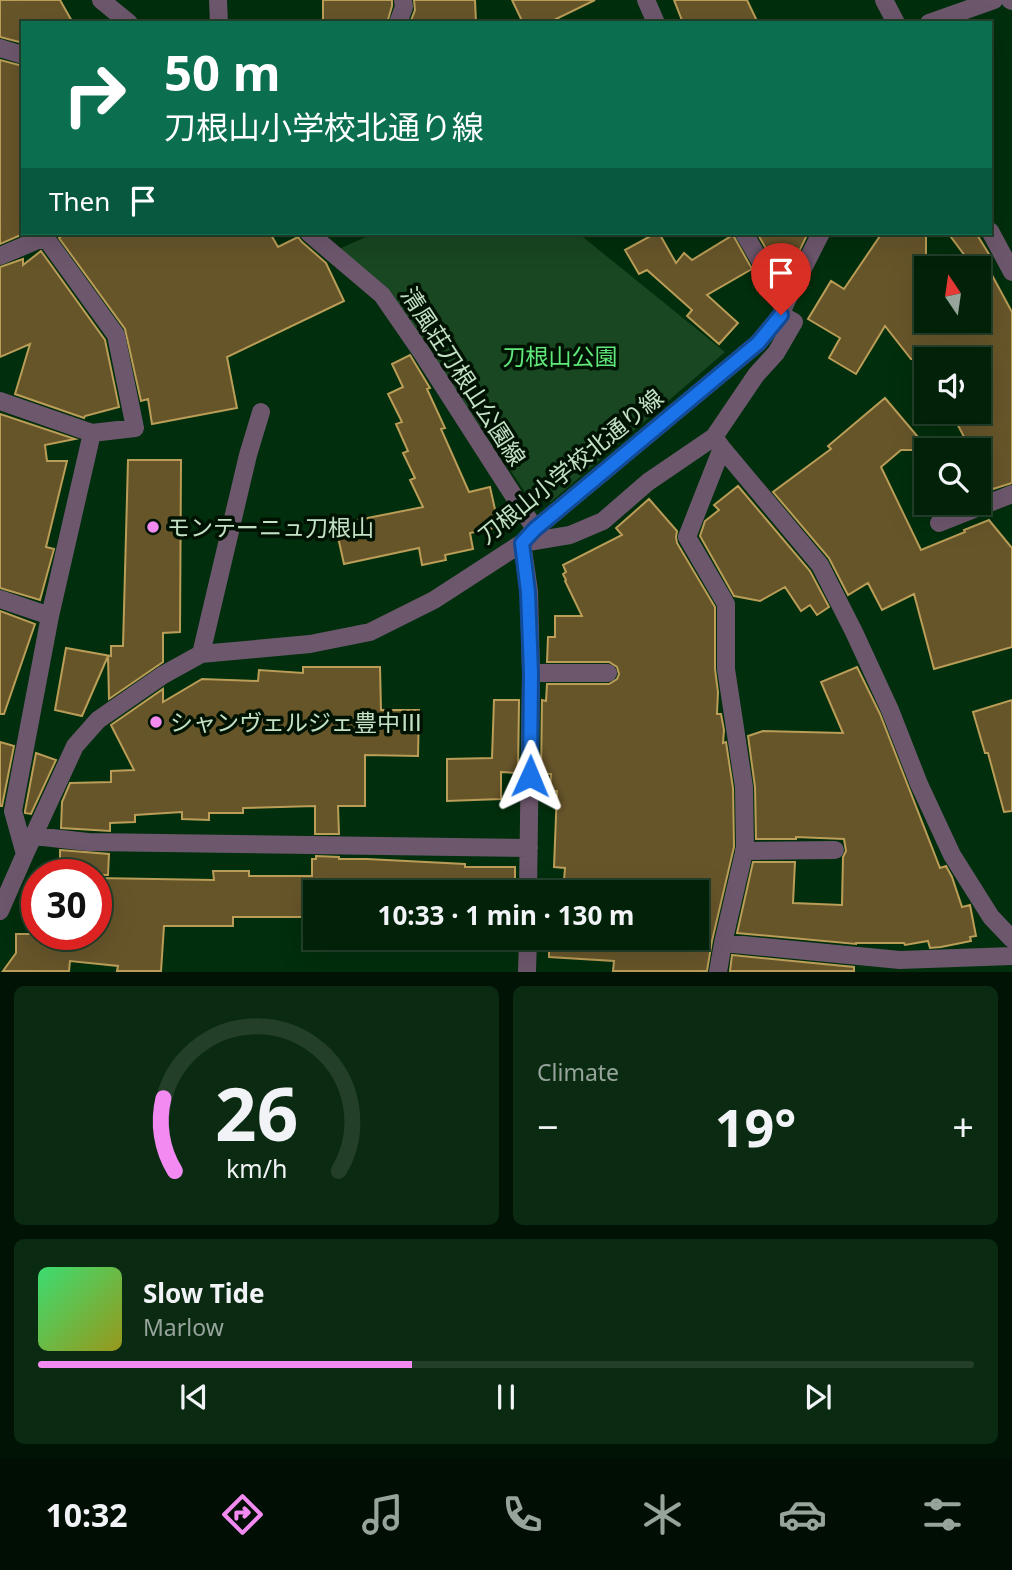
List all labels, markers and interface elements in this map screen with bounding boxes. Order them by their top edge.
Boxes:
text: 50 m [164,39,281,105]
icon: right [49,49,140,140]
text: 刀根山小学校北通り線 [164,105,484,148]
icon: arrive [124,182,162,220]
text: Then [49,183,110,219]
pin [751,243,811,315]
icon: arrive [762,254,800,292]
north arrow [914,256,990,332]
map controls [914,256,991,515]
street label: 清風荘刀根山公園線 [394,280,534,472]
park label: 刀根山公園 [503,340,618,372]
button: sound [914,347,991,424]
street label: 刀根山小学校北通り線 [471,381,669,551]
button: search [914,438,991,515]
place label: モンテーニュ刀根山 [167,511,374,543]
marker: モンテーニュ刀根山 [145,519,161,535]
place label: シャンヴェルジェ豊中Ⅲ [170,706,423,738]
marker: シャンヴェルジェ豊中Ⅲ [148,714,164,730]
position arrow [493,739,567,813]
speed limit sign: 30 [21,859,112,950]
text: 10:33 · 1 min · 130 m [378,897,634,933]
text: Climate [537,1056,619,1088]
text: 26 [215,1064,298,1163]
text: 19° [715,1091,796,1162]
text: − [537,1100,559,1152]
text: + [952,1100,974,1152]
text: km/h [226,1151,287,1185]
text: Slow Tide [143,1275,265,1311]
text: Marlow [143,1311,224,1343]
icon: previous [175,1378,213,1416]
icon: pause [487,1378,525,1416]
icon: next [799,1378,837,1416]
icon: directions [218,1490,267,1539]
icon: music [358,1490,407,1539]
icon: phone [498,1490,547,1539]
icon: climate [638,1490,687,1539]
icon: car [778,1490,827,1539]
icon: filters [918,1490,967,1539]
text: 10:32 [45,1493,128,1536]

